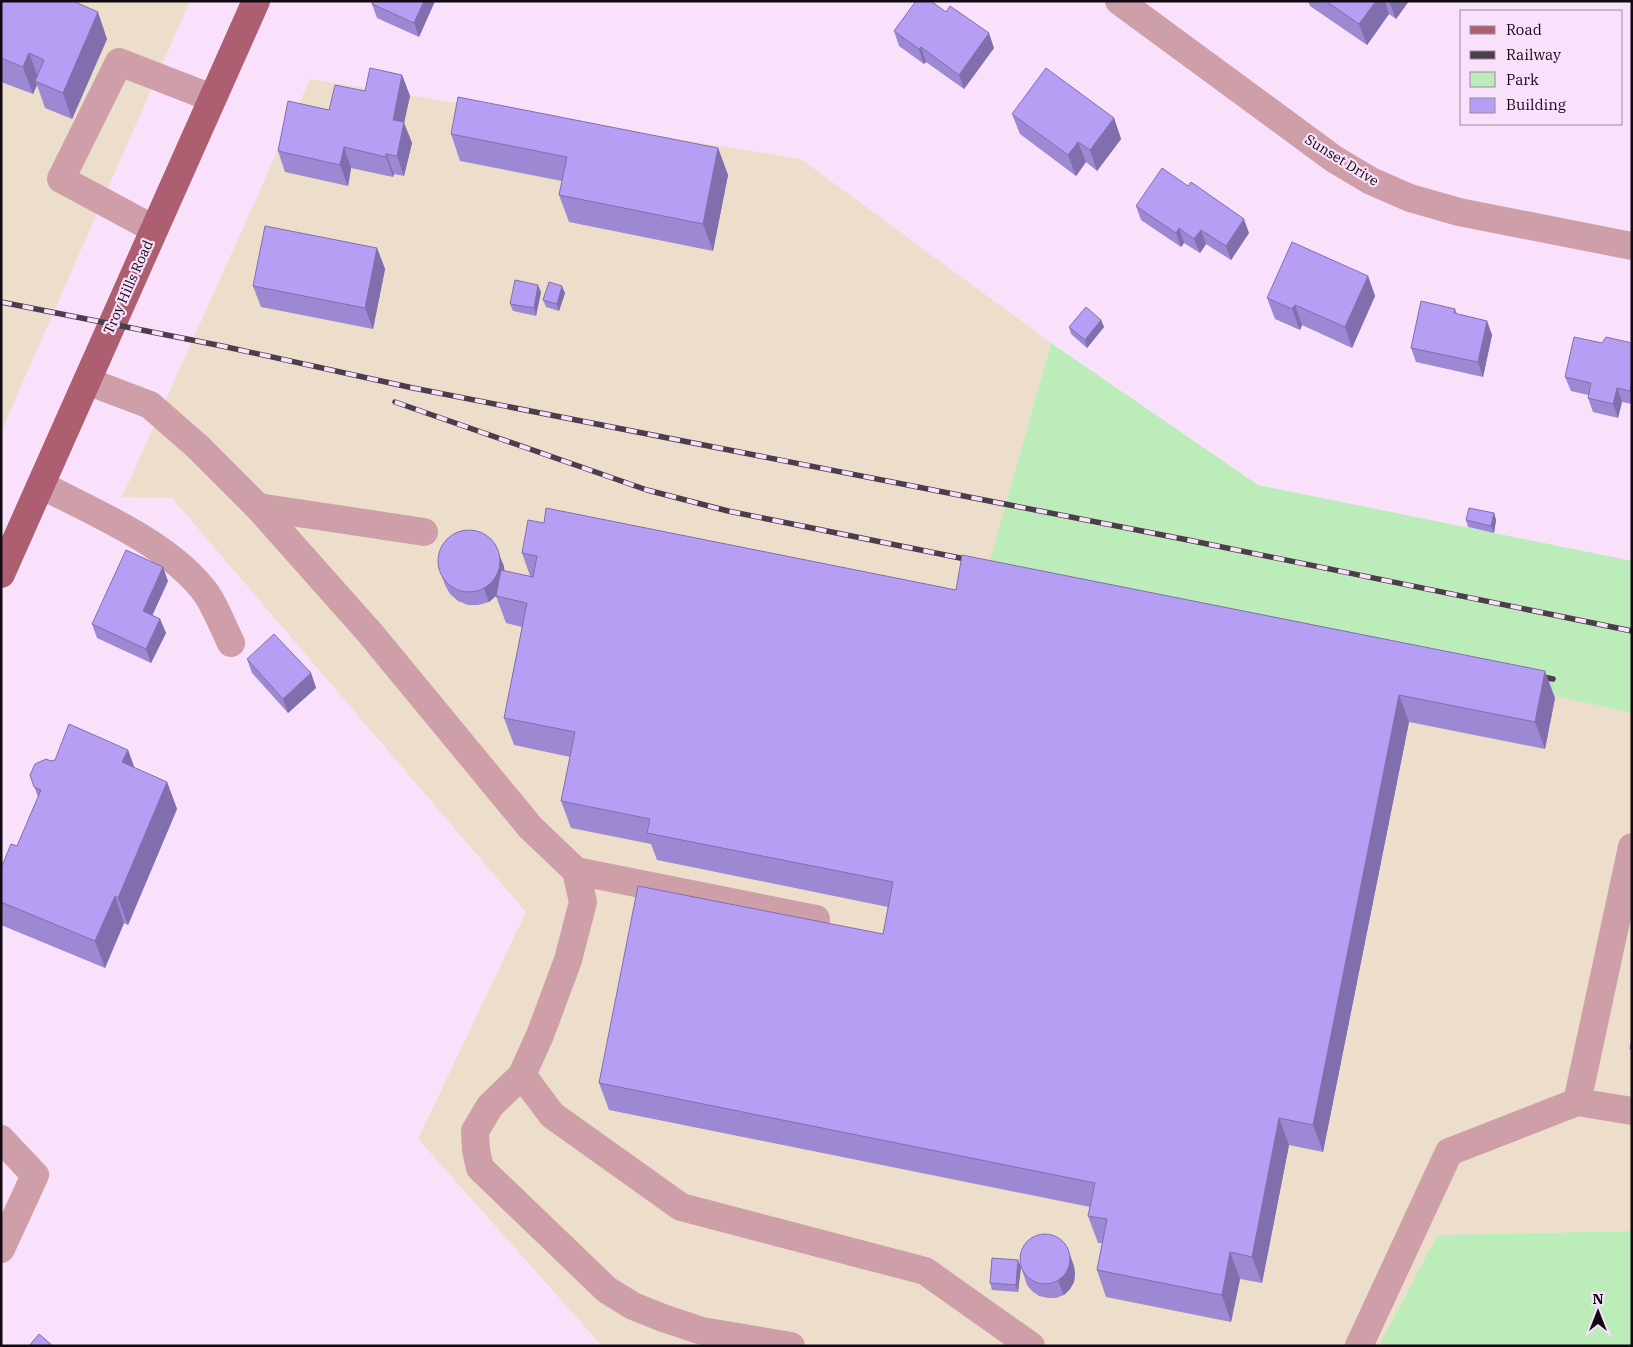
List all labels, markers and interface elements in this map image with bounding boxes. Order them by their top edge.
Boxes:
legend [1460,10,1623,125]
text: Road [1506,20,1542,39]
text: Railway [1506,45,1561,64]
text: Park [1506,70,1539,89]
text: Building [1506,95,1566,114]
street label: Sunset Drive [1302,130,1382,190]
street label: Troy Hills Road [99,237,157,337]
north arrow [1573,1287,1623,1337]
text: N [1592,1290,1604,1308]

